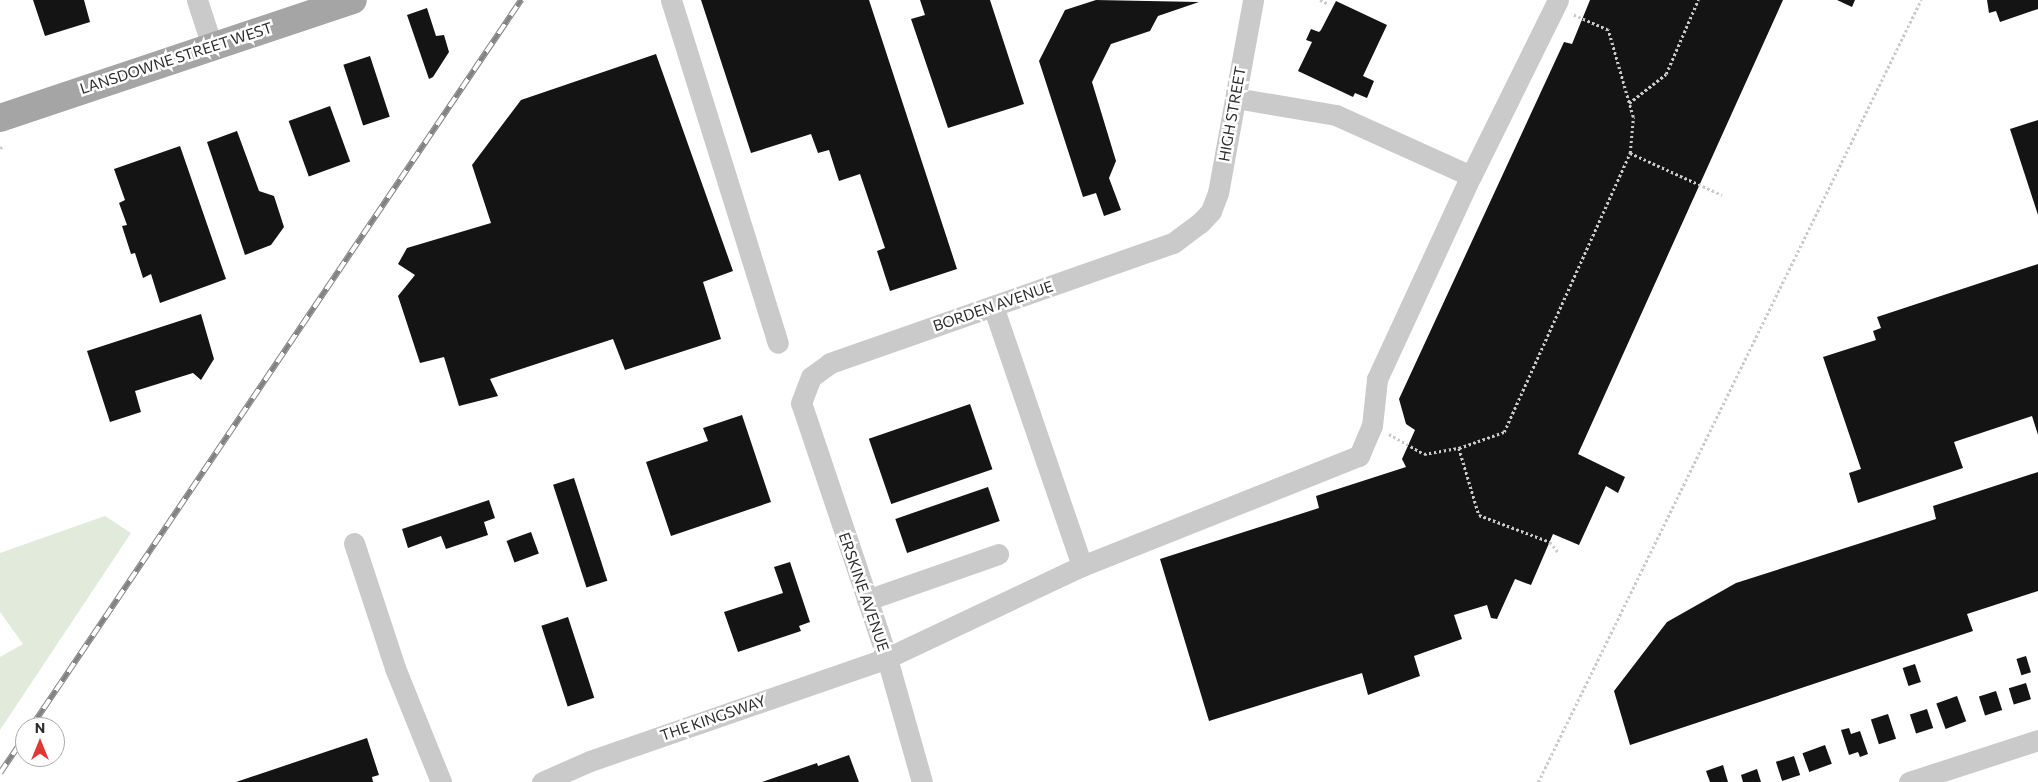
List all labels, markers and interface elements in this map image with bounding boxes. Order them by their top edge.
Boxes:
street label: LANSDOWNE STREET WEST [77,18,275,98]
street label: HIGH STREET [1215,65,1249,163]
street label: BORDEN AVENUE [931,277,1055,335]
street label: ERSKINE AVENUE [835,530,893,654]
street label: THE KINGSWAY [658,691,768,745]
north arrow [15,717,65,767]
text: N [35,719,45,736]

